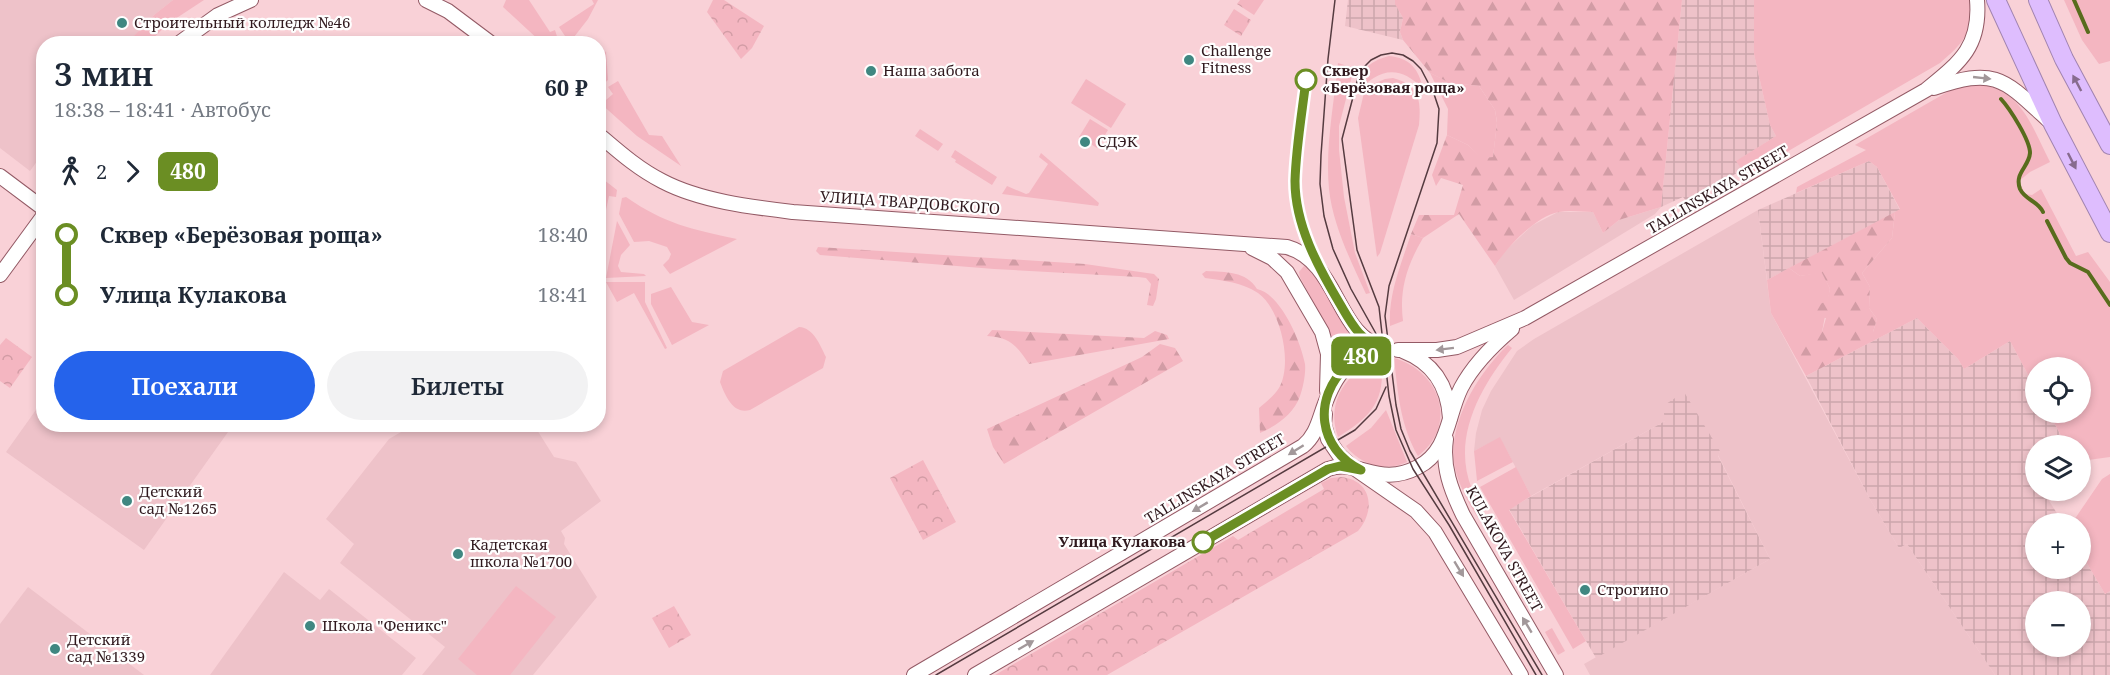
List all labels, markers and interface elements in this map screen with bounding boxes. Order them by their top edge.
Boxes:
place label: Строительный колледж №46 [134,12,350,32]
marker: Строительный колледж №46 [115,16,129,30]
place label: Challenge Fitness [1201,40,1271,77]
text: 3 мин [54,51,153,96]
marker: Challenge Fitness [1182,53,1196,67]
place label: Наша забота [883,60,980,80]
place label: Сквер «Берёзовая роща» [1322,60,1465,97]
marker: Наша забота [864,64,878,78]
marker: Сквер «Берёзовая роща» [1295,69,1317,91]
text: 60 ₽ [544,72,588,102]
one-way arrow [1973,73,1992,83]
one-way arrow [2072,74,2082,91]
text: 18:38 – 18:41 · Автобус [54,96,271,123]
place label: СДЭК [1097,131,1138,151]
marker: СДЭК [1078,135,1092,149]
street label: TALLINSKAYA STREET [1643,140,1792,238]
one-way arrow [2068,152,2077,169]
icon: walk [54,155,87,188]
icon: forward [116,155,149,188]
text: 480 [170,157,206,185]
text: 2 [96,158,107,185]
street label: УЛИЦА ТВАРДОВСКОГО [819,186,1001,218]
text: Сквер «Берёзовая роща» [100,219,383,249]
text: 18:40 [538,221,588,248]
text: Улица Кулакова [100,279,287,309]
text: 18:41 [538,281,588,308]
line badge: 480 [1326,336,1396,376]
text: 480 [1343,342,1379,370]
one-way arrow [1435,344,1454,353]
button: Поехали [54,351,315,420]
button: Билеты [327,351,588,420]
map controls [2025,357,2091,657]
button: locate [2025,357,2091,423]
street label: TALLINSKAYA STREET [1141,428,1288,528]
button: layers [2025,435,2091,501]
one-way arrow [1288,444,1304,455]
place label: Детский сад №1265 [139,481,217,518]
street label: KULAKOVA STREET [1462,482,1548,615]
marker: Детский сад №1265 [120,494,134,508]
one-way arrow [1192,501,1209,511]
button: + [2025,513,2091,579]
place label: Улица Кулакова [1058,531,1186,551]
marker: Улица Кулакова [1192,531,1214,553]
place label: Кадетская школа №1700 [470,534,572,571]
marker: Кадетская школа №1700 [451,547,465,561]
one-way arrow [1453,561,1464,577]
place label: Строгино [1597,579,1668,599]
marker: Строгино [1578,583,1592,597]
button: − [2025,591,2091,657]
place label: Школа "Феникс" [322,615,447,635]
one-way arrow [1521,617,1532,633]
marker: Школа "Феникс" [303,619,317,633]
place label: Детский сад №1339 [67,629,145,666]
one-way arrow [1018,640,1034,651]
marker: Детский сад №1339 [48,642,62,656]

